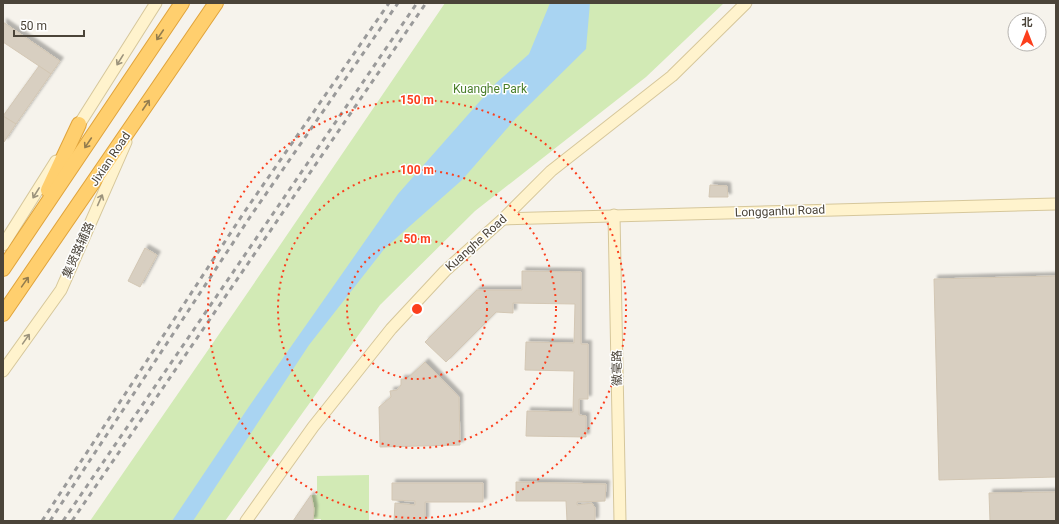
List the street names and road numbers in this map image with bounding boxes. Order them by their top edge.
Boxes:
street label: Jixian Road [87,129,133,189]
street label: Longganhu Road [735,202,825,220]
street label: Kuanghe Road [443,212,509,274]
street label: 集贤路辅路 [59,220,97,280]
street label: 徽毫路 [610,350,624,386]

